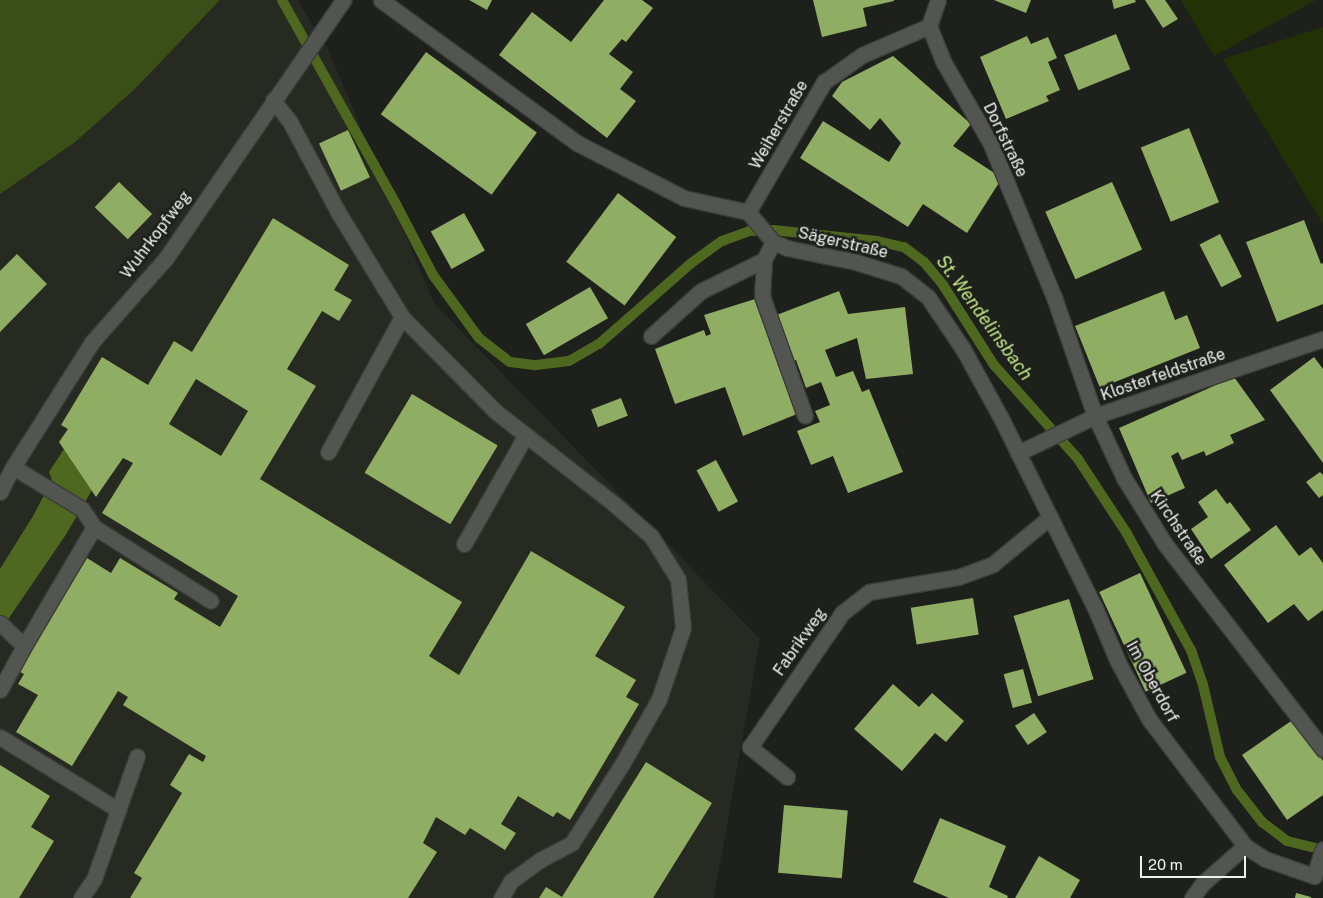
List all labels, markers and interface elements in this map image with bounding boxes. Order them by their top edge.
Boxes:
street label: Weiherstraße [746,77,812,173]
street label: Dorfstraße [979,100,1031,180]
street label: Wuhrkopfweg [117,187,195,283]
street label: Sägerstraße [796,223,890,263]
water label: St. Wendelinsbach [931,251,1037,385]
street label: Klosterfeldstraße [1098,345,1228,405]
street label: Kirchstraße [1146,487,1210,569]
street label: Fabrikweg [770,604,830,680]
street label: Im Oberdorf [1122,638,1182,726]
scale bar [1143,846,1249,878]
text: 20 m [1148,856,1183,873]

